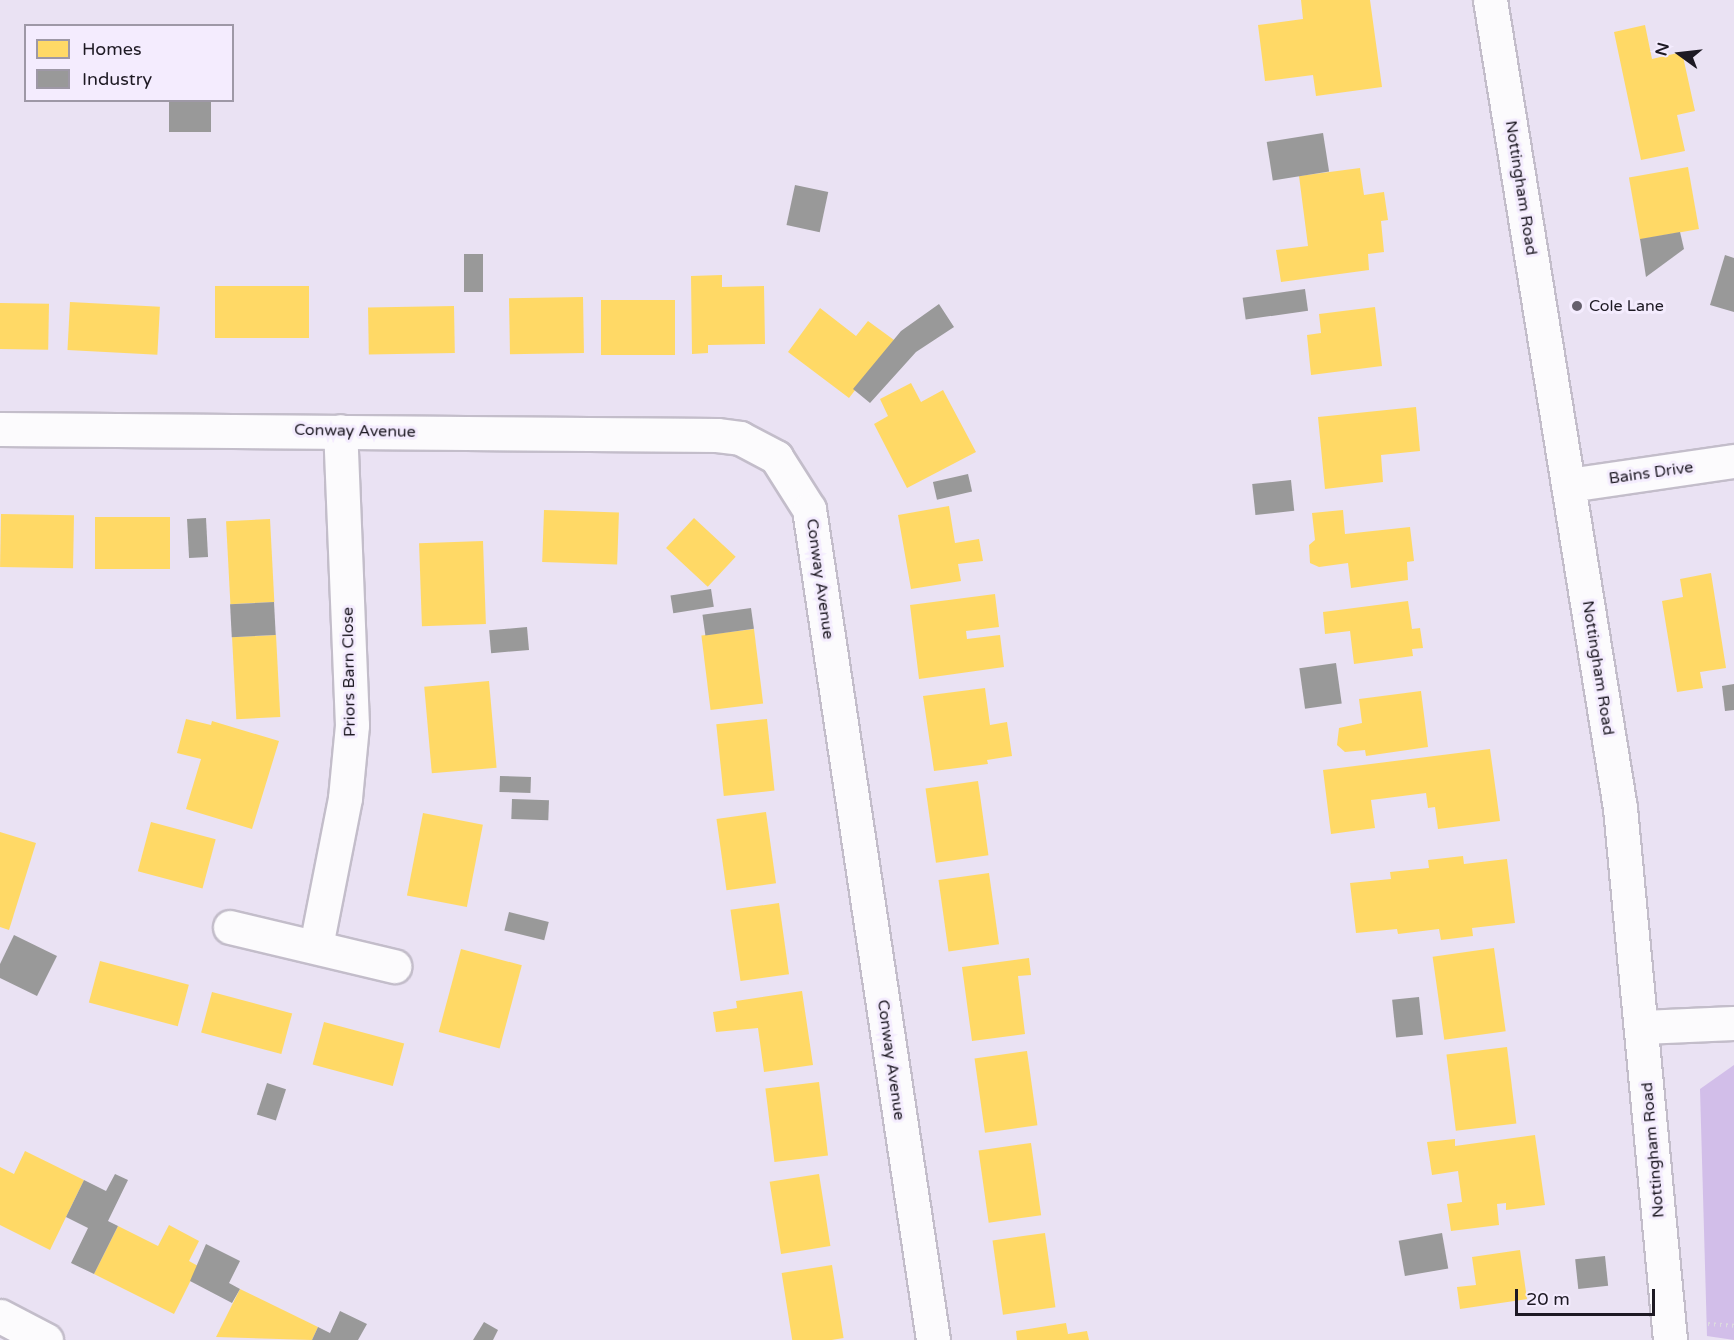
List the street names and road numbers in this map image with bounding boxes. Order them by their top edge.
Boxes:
street label: Nottingham Road [1501,119,1541,257]
street label: Conway Avenue [294,420,416,442]
street label: Bains Drive [1608,458,1694,488]
street label: Conway Avenue [802,517,838,641]
street label: Nottingham Road [1578,599,1618,737]
street label: Priors Barn Close [338,607,360,737]
street label: Conway Avenue [873,998,909,1122]
street label: Nottingham Road [1638,1081,1668,1219]

